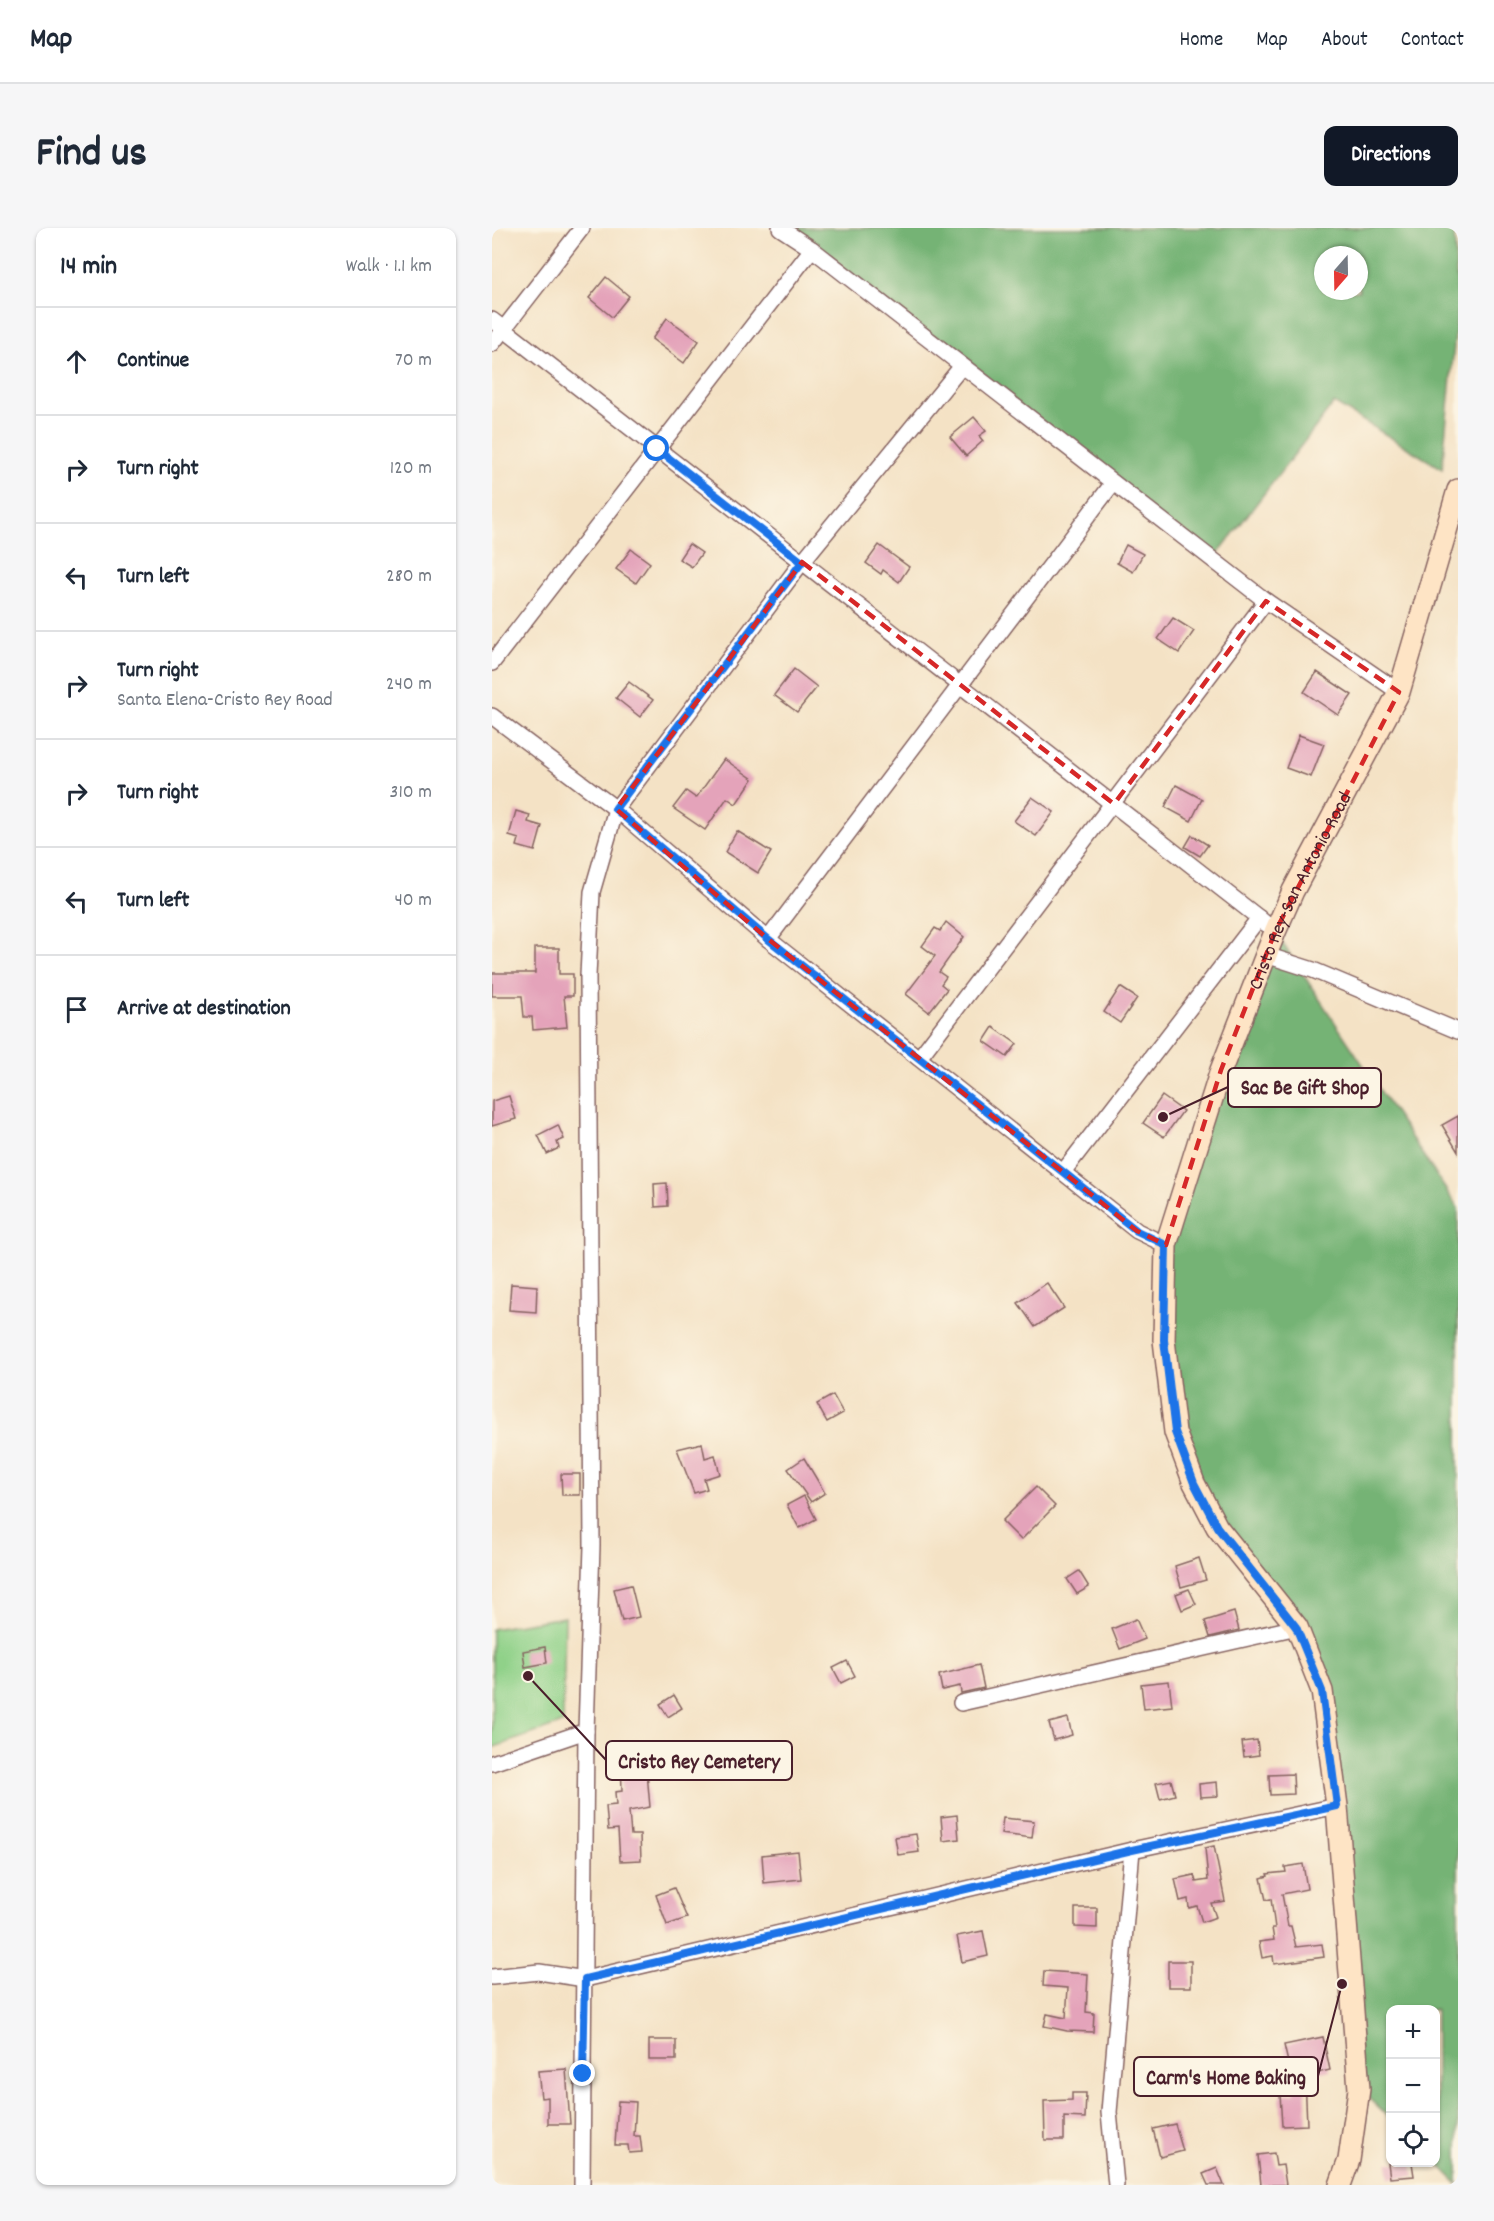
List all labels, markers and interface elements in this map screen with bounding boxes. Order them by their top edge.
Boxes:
text: Map [30,21,72,61]
text: Home [1179,26,1223,56]
text: Map [1256,26,1288,56]
text: About [1321,26,1368,56]
text: Contact [1401,26,1464,56]
text: Find us [36,126,147,186]
button: Directions [1324,126,1458,186]
north arrow [1314,246,1368,300]
text: 14 min [60,249,117,286]
text: Walk · 1.1 km [346,253,432,281]
icon: ahead [60,345,93,378]
text: Continue [117,346,189,377]
text: 70 m [395,347,432,375]
route start [643,435,669,461]
icon: right [60,453,93,486]
text: Turn right [117,454,199,485]
text: 120 m [390,455,432,483]
icon: left [60,561,93,594]
text: Turn left [117,562,189,593]
text: 280 m [386,563,432,591]
text: Turn right [117,656,199,687]
icon: right [60,669,93,702]
text: 240 m [386,671,432,699]
text: Santa Elena-Cristo Rey Road [117,687,333,715]
icon: right [60,777,93,810]
text: Turn right [117,778,199,809]
text: 310 m [390,779,432,807]
street label: Cristo Rey-San Antonio Road [1243,788,1360,994]
icon: left [60,885,93,918]
text: Turn left [117,886,189,917]
text: 40 m [394,887,432,915]
icon: arrive [60,993,93,1026]
text: Arrive at destination [117,994,291,1025]
callout: Sac Be Gift Shop [1228,1068,1381,1107]
text: Sac Be Gift Shop [1241,1075,1370,1105]
callout: Cristo Rey Cemetery [606,1741,792,1780]
text: Cristo Rey Cemetery [618,1749,782,1779]
map controls [1386,2005,1440,2167]
button: + [1386,2005,1440,2059]
callout: Carm's Home Baking [1134,2057,1318,2096]
button: − [1386,2059,1440,2113]
route end [569,2060,595,2086]
text: Carm's Home Baking [1146,2065,1306,2095]
button: locate [1386,2113,1440,2167]

